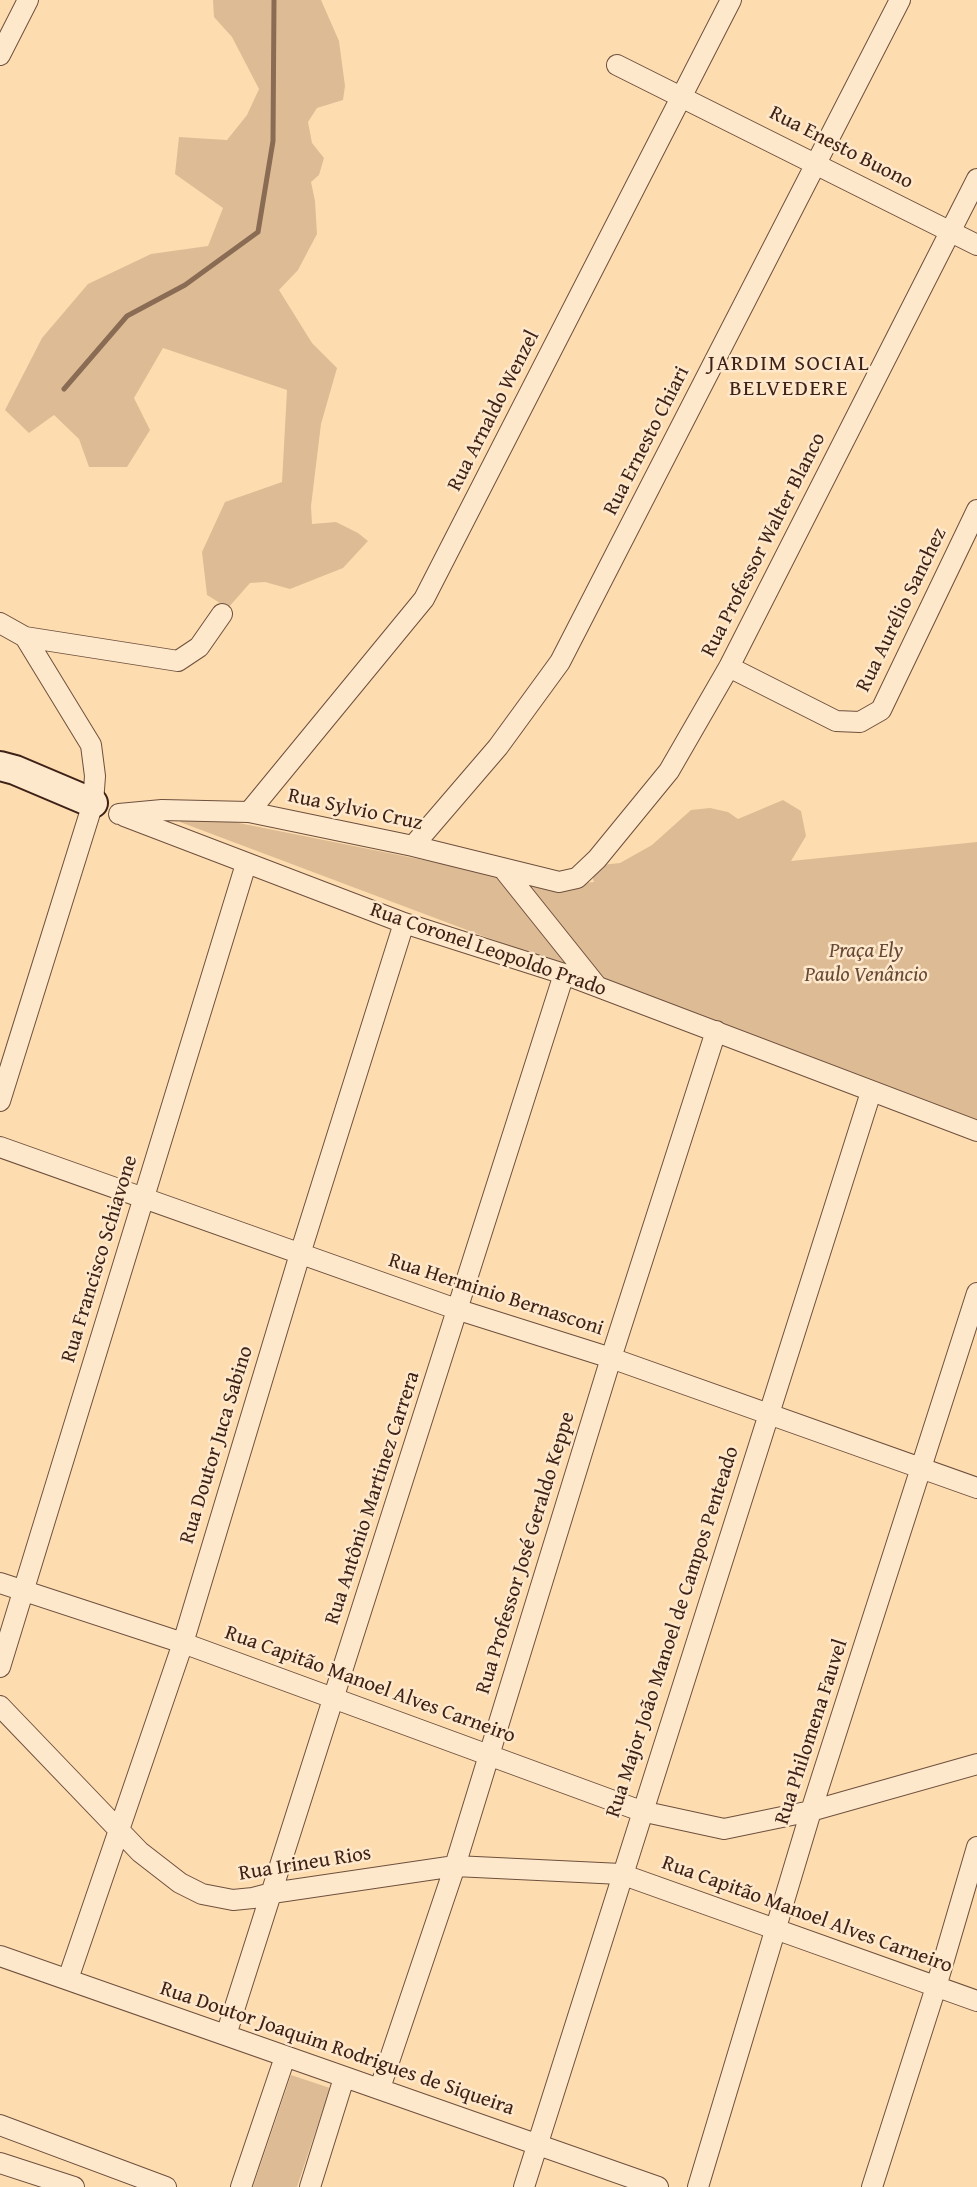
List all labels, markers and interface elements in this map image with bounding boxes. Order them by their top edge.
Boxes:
street label: Rua Enesto Buono [765,101,917,195]
street label: Rua Arnaldo Wenzel [443,326,545,496]
district label: JARDIM SOCIAL BELVEDERE [708,351,870,402]
street label: Rua Ernesto Chiari [599,362,695,520]
street label: Rua Professor Walter Blanco [696,429,832,661]
street label: Rua Aurélio Sanchez [851,524,953,696]
street label: Rua Sylvio Cruz [285,783,425,837]
street label: Rua Coronel Leopoldo Prado [367,898,609,1002]
park label: Praça Ely Paulo Venâncio [805,939,927,989]
street label: Rua Francisco Schiavone [56,1152,144,1366]
street label: Rua Herminio Bernasconi [385,1248,607,1342]
street label: Rua Doutor Juca Sabino [175,1343,259,1547]
street label: Rua Antônio Martinez Carrera [320,1368,426,1628]
street label: Rua Professor José Geraldo Keppe [471,1409,581,1697]
street label: Rua Major João Manoel de Campos Penteado [601,1443,745,1821]
street label: Rua Capitão Manoel Alves Carneiro [221,1621,519,1749]
street label: Rua Philomena Fauvel [770,1636,854,1828]
street label: Rua Irineu Rios [237,1841,373,1887]
street label: Rua Capitão Manoel Alves Carneiro [658,1851,956,1979]
street label: Rua Doutor Joaquim Rodrigues de Siqueira [156,1976,518,2122]

